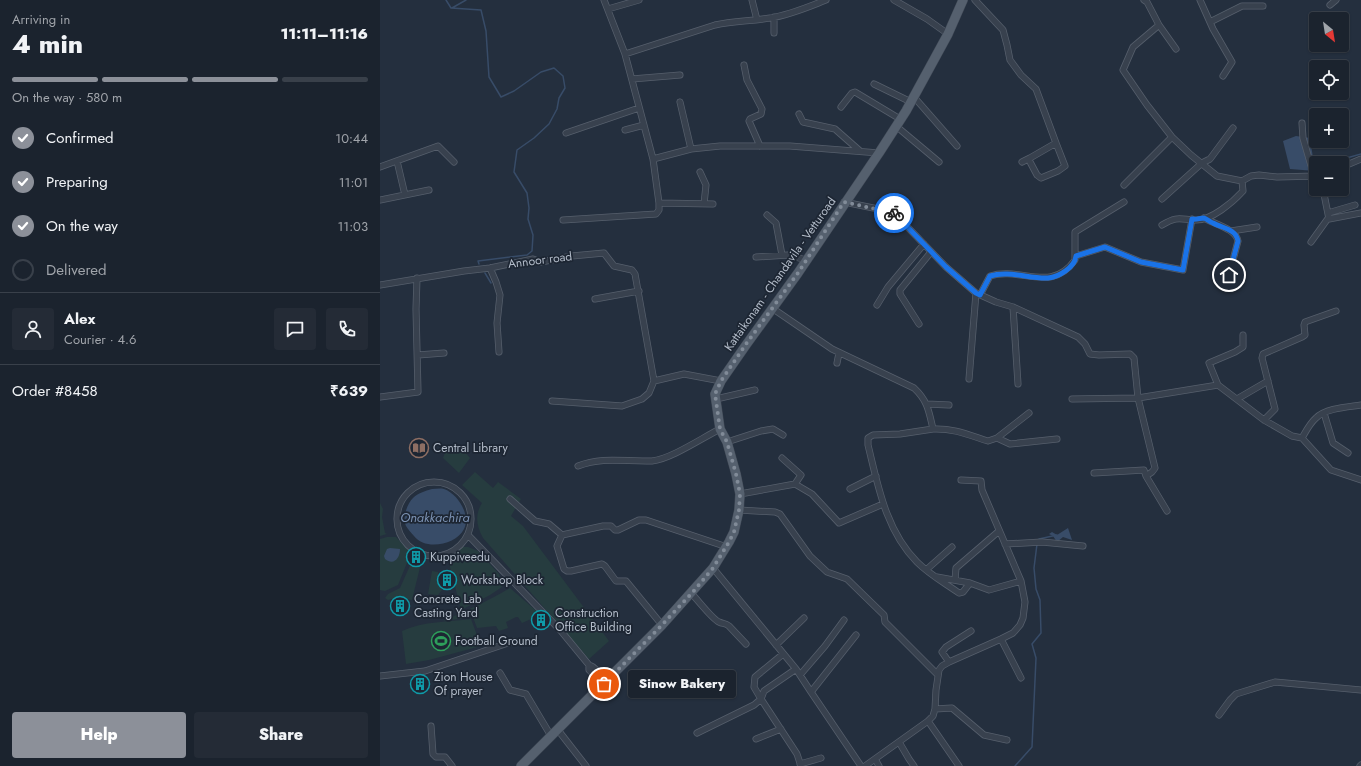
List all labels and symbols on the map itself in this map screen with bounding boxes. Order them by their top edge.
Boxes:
north arrow [1309,12,1349,52]
street label: Kattaikonam - Chandavila - Vetturoad [720,193,840,355]
courier [874,193,914,233]
street label: Annoor road [507,247,573,273]
pin [1212,258,1246,292]
library icon: Central Library [408,437,430,459]
place label: Central Library [433,439,509,457]
water label: Onakkachira [400,508,470,527]
building icon: Kuppiveedu [405,546,427,568]
place label: Kuppiveedu [430,548,490,566]
building icon: Workshop Block [436,569,458,591]
place label: Workshop Block [461,571,544,589]
place label: Concrete Lab Casting Yard [414,590,482,622]
building icon: Concrete Lab Casting Yard [389,595,411,617]
place label: Construction Office Building [555,604,632,636]
building icon: Construction Office Building [530,609,552,631]
sports icon: Football Ground [430,630,452,652]
place label: Football Ground [455,632,538,650]
pin [587,667,621,701]
place label: Zion House Of prayer [434,668,493,700]
callout: Sinow Bakery [628,670,736,698]
building icon: Zion House Of prayer [409,673,431,695]

